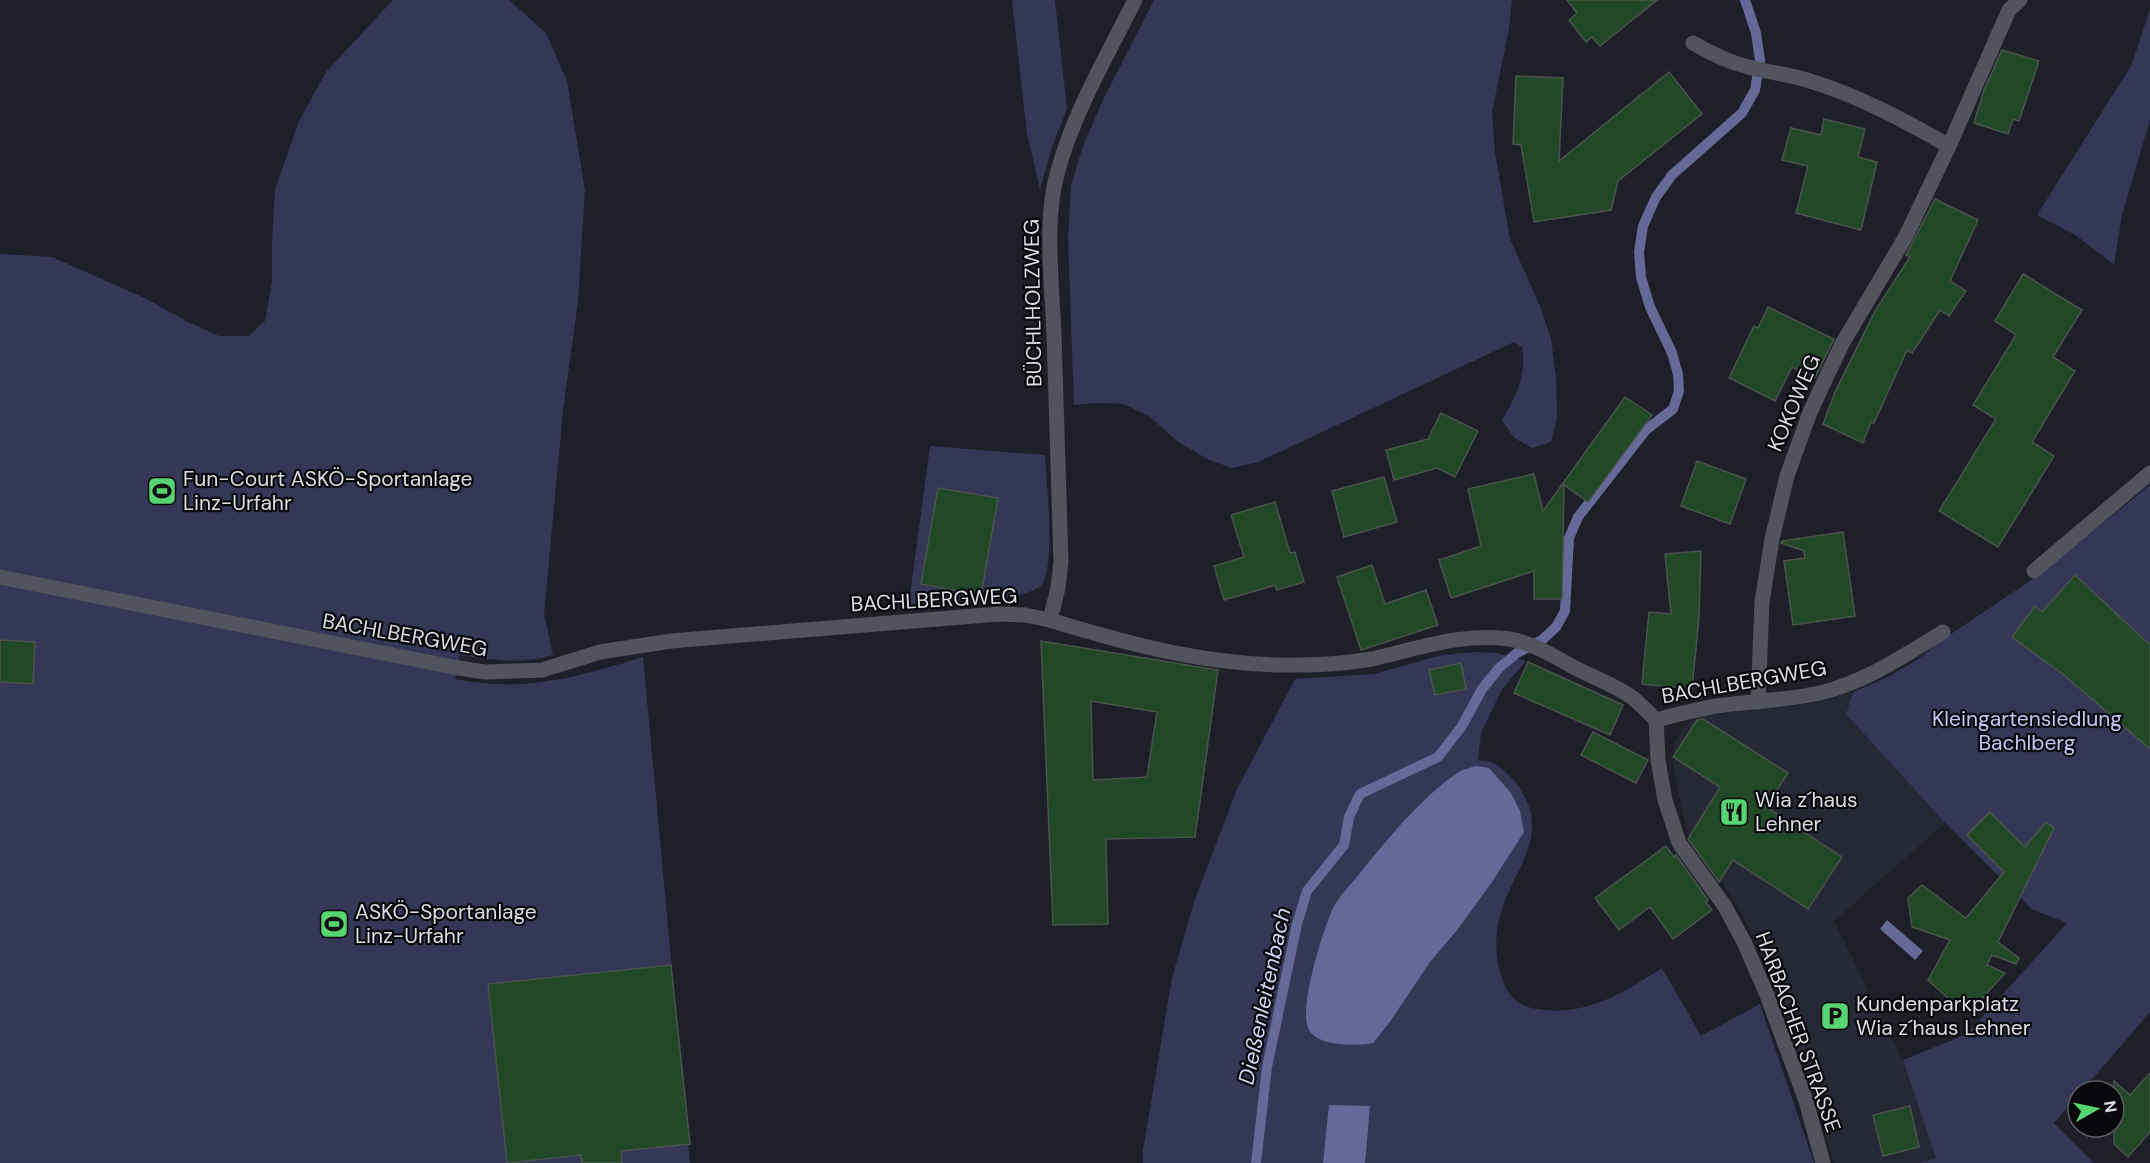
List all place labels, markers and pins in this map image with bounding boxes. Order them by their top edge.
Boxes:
place label: Fun-Court ASKÖ-Sportanlage Linz-Urfahr [183,465,473,517]
sports icon: Fun-Court ASKÖ-Sportanlage Linz-Urfahr [146,475,178,507]
place label: Wia z´haus Lehner [1755,786,1858,838]
restaurant icon: Wia z´haus Lehner [1718,796,1750,828]
place label: ASKÖ-Sportanlage Linz-Urfahr [355,898,537,950]
sports icon: ASKÖ-Sportanlage Linz-Urfahr [318,908,350,940]
place label: Kundenparkplatz Wia z´haus Lehner [1856,990,2031,1042]
parking icon: Kundenparkplatz Wia z´haus Lehner [1819,1000,1851,1032]

